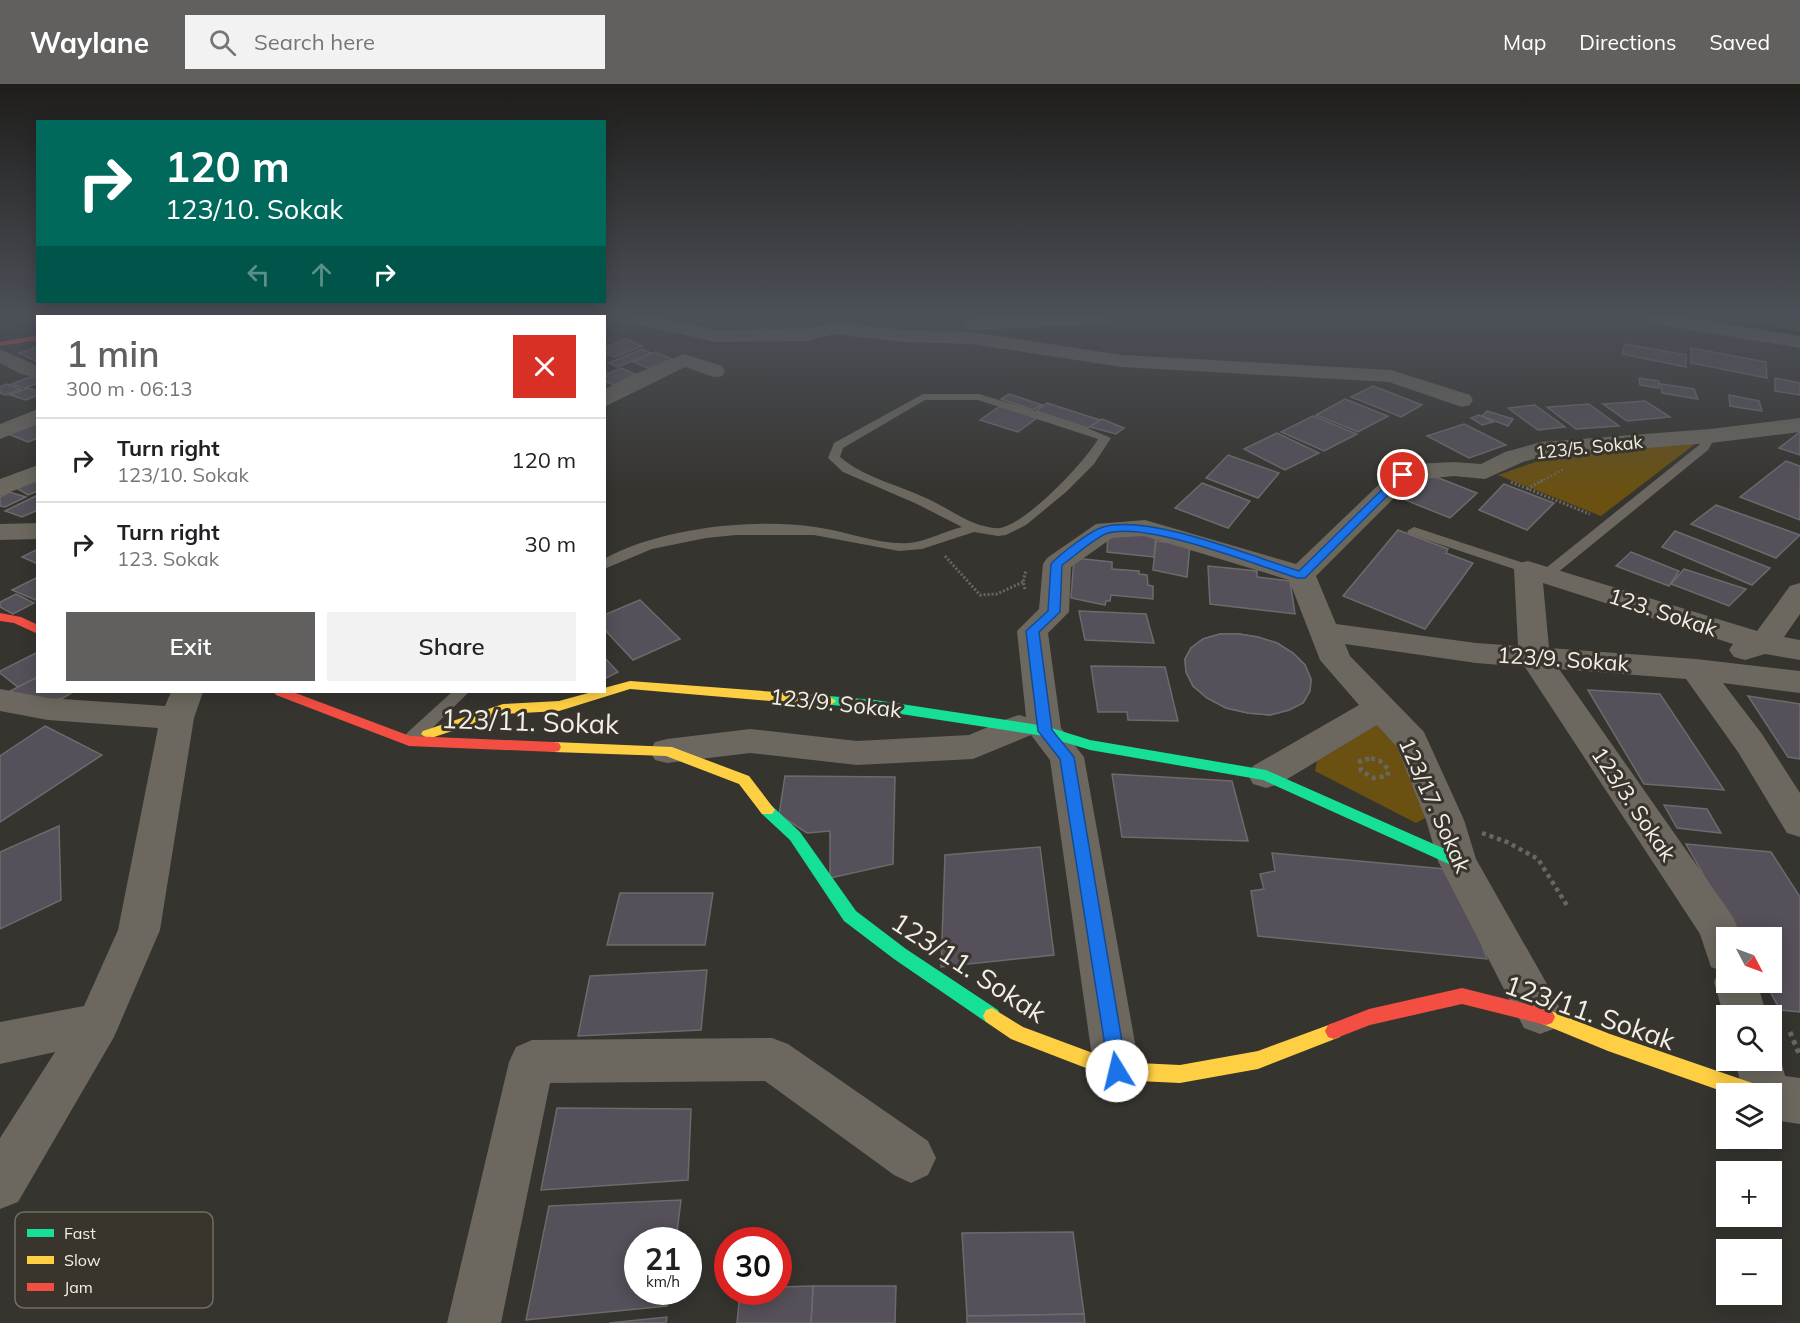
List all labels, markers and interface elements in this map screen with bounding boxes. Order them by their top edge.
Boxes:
search box [185,15,605,69]
text: Waylane [30,25,149,60]
icon: search [206,26,239,59]
text: Search here [254,28,375,56]
text: Map [1503,29,1546,55]
text: Directions [1579,29,1676,55]
text: Saved [1709,29,1770,55]
text: 120 m [165,140,290,193]
icon: right [66,144,144,222]
text: 123/10. Sokak [165,192,343,226]
icon: left [242,258,275,291]
icon: ahead [305,258,338,291]
icon: right [368,258,401,291]
text: 1 min [66,331,160,376]
button: close [513,335,576,398]
text: 300 m · 06:13 [66,376,192,401]
street label: 123/5. Sokak [1534,430,1645,464]
text: Turn right [117,434,220,462]
icon: right [66,444,99,477]
text: 120 m [511,446,576,474]
pin [1377,449,1428,500]
icon: arrive [1386,458,1419,491]
text: 123/10. Sokak [117,462,249,487]
text: Turn right [117,518,220,546]
icon: right [66,528,99,561]
text: 30 m [525,530,576,558]
text: 123. Sokak [117,546,219,571]
street label: 123. Sokak [1605,581,1721,643]
button: Exit [66,612,315,681]
button: Share [327,612,576,681]
street label: 123/9. Sokak [1496,640,1630,678]
street label: 123/9. Sokak [769,682,904,724]
street label: 123/11. Sokak [440,701,621,741]
street label: 123/17. Sokak [1393,733,1478,878]
street label: 123/3. Sokak [1586,742,1683,867]
street label: 123/11. Sokak [885,904,1054,1030]
north arrow [1716,927,1782,993]
map controls [1716,927,1782,1305]
street label: 123/11. Sokak [1500,967,1681,1057]
button: search [1716,1005,1782,1071]
position arrow [1085,1039,1149,1103]
button: layers [1716,1083,1782,1149]
button: + [1716,1161,1782,1227]
legend [15,1212,213,1308]
text: Fast [64,1223,96,1243]
speed limit sign: 30 [714,1227,792,1305]
button: − [1716,1239,1782,1305]
text: 21 [645,1240,681,1278]
text: Slow [64,1250,101,1270]
text: km/h [646,1272,680,1291]
text: Jam [64,1277,93,1297]

